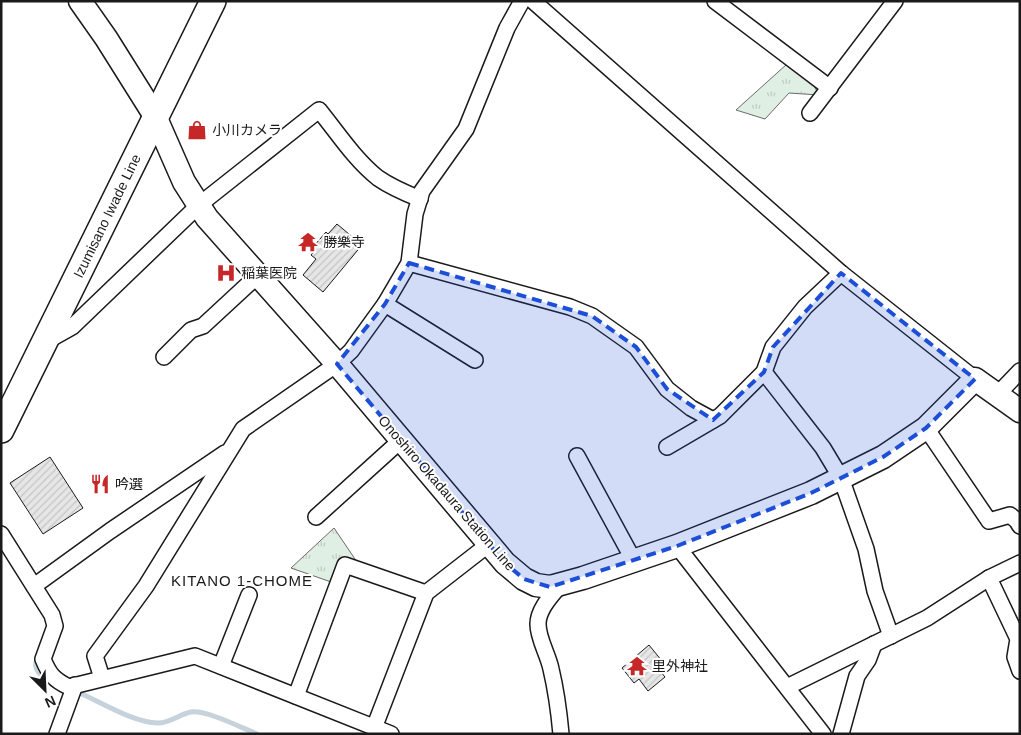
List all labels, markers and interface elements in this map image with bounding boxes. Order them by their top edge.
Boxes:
shop icon: 小川カメラ [186,119,208,141]
place label: 小川カメラ [212,122,282,138]
street label: Izumisano Iwade Line [70,151,144,280]
temple icon: 勝樂寺 [297,231,319,253]
place label: 勝樂寺 [323,234,365,250]
hospital icon: 稲葉医院 [215,262,237,284]
place label: 稲葉医院 [241,265,297,281]
street label: Onoshiro Okadaura Station Line [375,412,519,574]
restaurant icon: 吟選 [89,473,111,495]
place label: 吟選 [115,476,143,492]
district label: KITANO 1-CHOME [171,572,313,589]
temple icon: 里外神社 [626,655,648,677]
place label: 里外神社 [652,658,708,674]
north arrow [20,665,70,715]
text: N [42,693,58,711]

